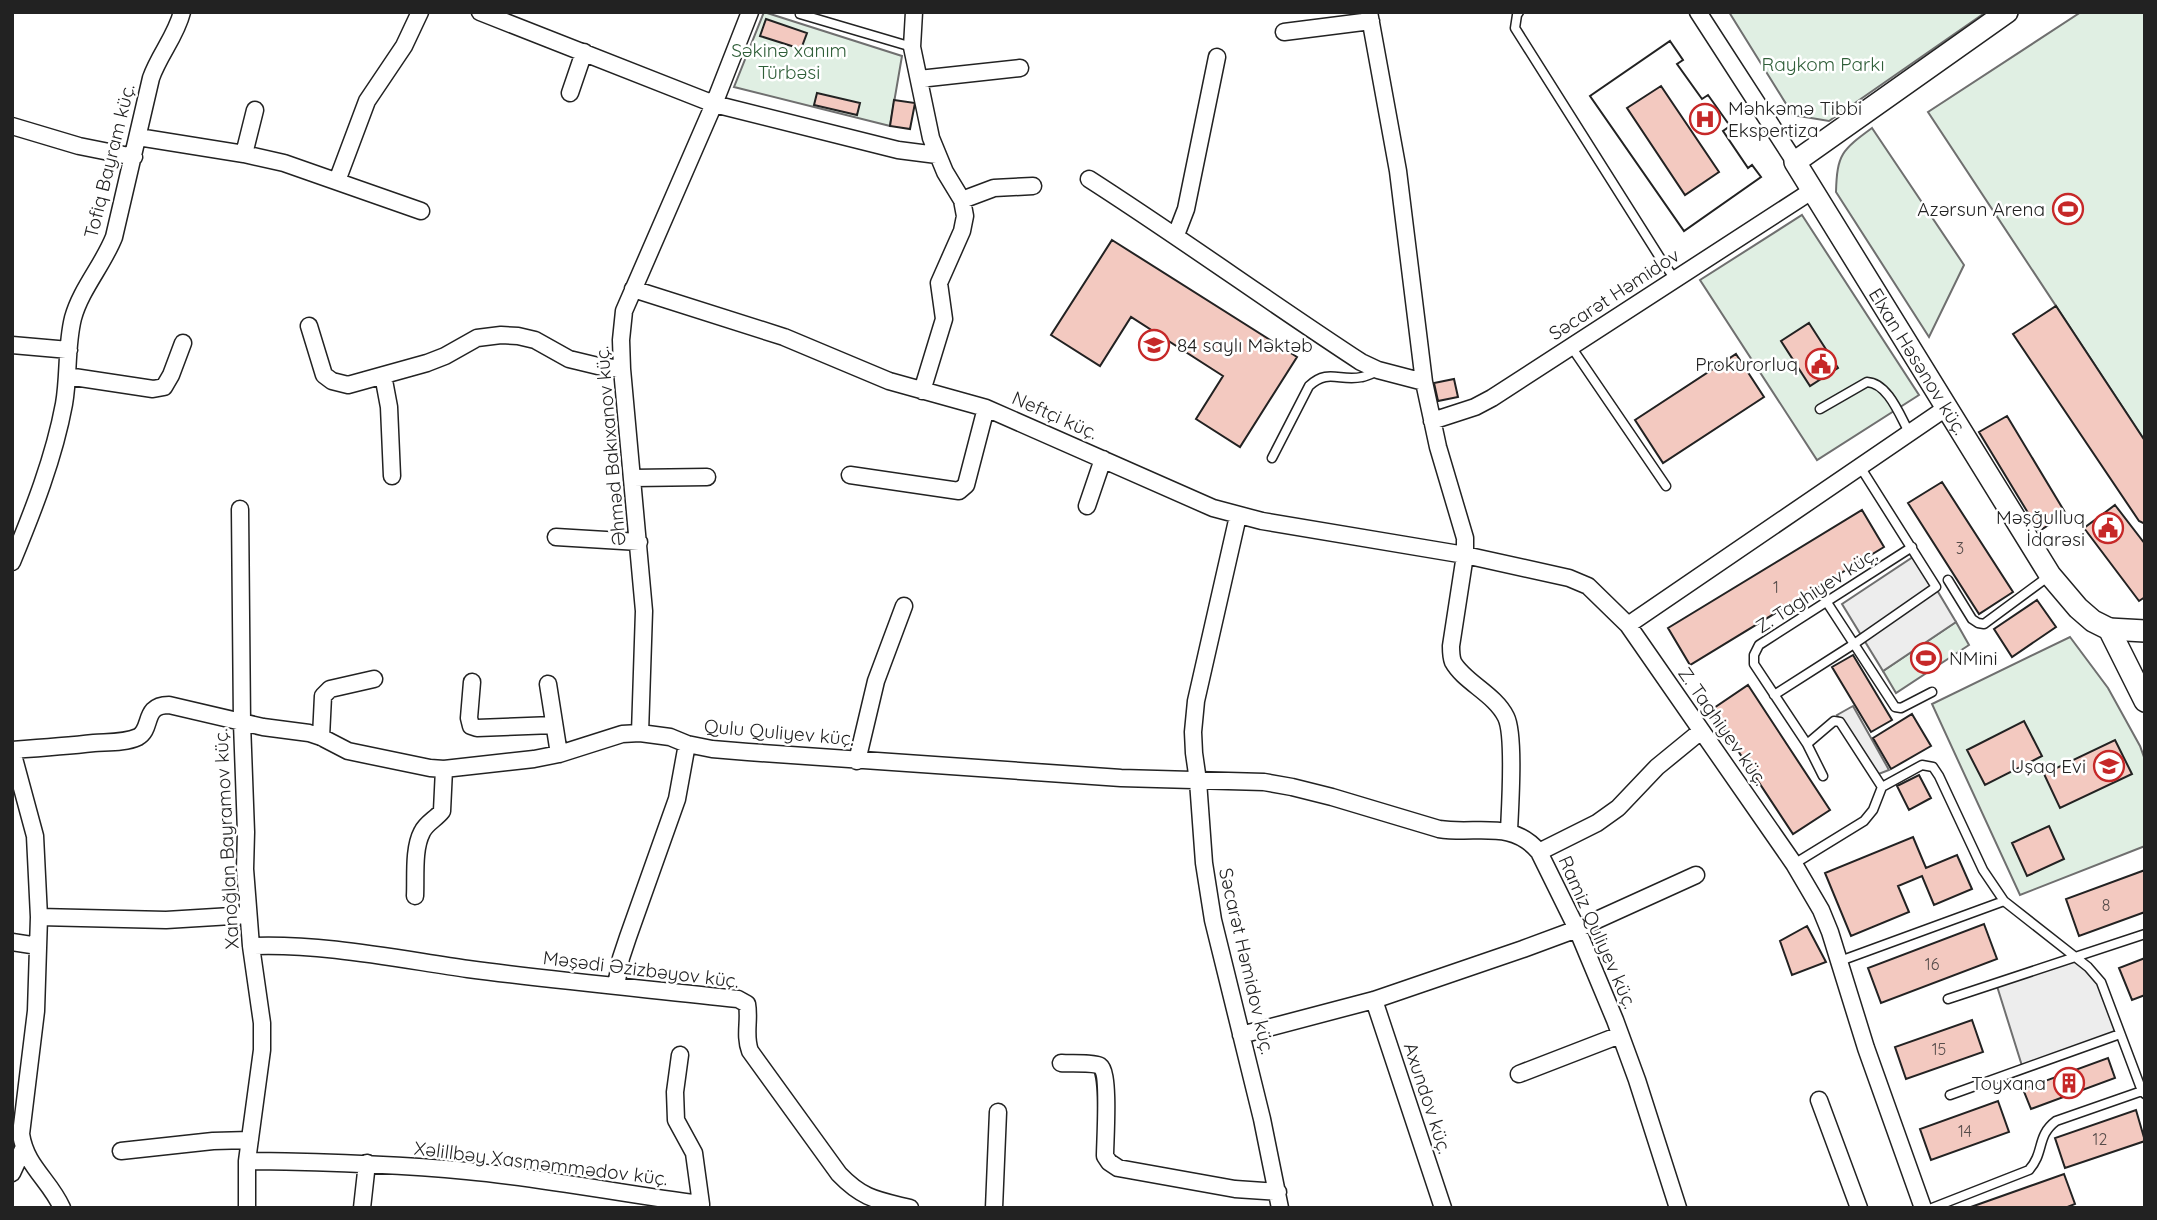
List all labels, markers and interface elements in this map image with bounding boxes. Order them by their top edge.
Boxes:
park label: Səkinə xanım Türbəsi [731,38,847,84]
park label: Raykom Parkı [1761,52,1885,76]
street label: Tofiq Bayram küç. [78,81,140,241]
place label: Məhkəmə Tibbi Ekspertiza [1728,96,1862,142]
hospital icon: Məhkəmə Tibbi Ekspertiza [1688,102,1722,136]
sports icon: Azərsun Arena [2051,192,2085,226]
place label: Azərsun Arena [1917,197,2045,221]
street label: Səcarət Həmidov [1544,243,1684,345]
street label: Elxan Həsənov küç. [1864,284,1972,439]
school or university icon: 84 saylı Məktəb [1137,328,1171,362]
place label: 84 saylı Məktəb [1177,333,1313,357]
street label: Əhməd Bakıxanov küç. [589,345,631,547]
public building icon: Prokurorluq [1804,347,1838,381]
place label: Prokurorluq [1695,352,1798,376]
street label: Neftçi küç. [1008,385,1102,445]
place label: Məşğulluq İdarəsi [1996,505,2085,551]
public building icon: Məşğulluq İdarəsi [2091,511,2125,545]
house number: 3 [1956,538,1964,558]
street label: Z. Taghiyev küç, [1751,542,1881,638]
house number: 1 [1773,577,1779,597]
sports icon: NMini [1909,641,1943,675]
place label: NMini [1949,646,1998,670]
street label: Z. Taghiyev küç. [1673,662,1773,790]
street label: Qulu Quliyev küç. [703,713,855,751]
street label: Xanoğlan Bayramov küç. [208,728,244,950]
school or university icon: Uşaq Evi [2092,749,2126,783]
place label: Uşaq Evi [2011,754,2086,778]
street label: Ramiz Quliyev küç. [1554,852,1642,1012]
street label: Səcarət Həmidov küç. [1214,865,1280,1057]
house number: 8 [2102,895,2110,915]
street label: Məşədi Əzizbəyov küç. [542,945,740,993]
house number: 16 [1925,954,1940,974]
street label: Axundov küç. [1399,1039,1457,1157]
house number: 15 [1932,1039,1946,1059]
building icon: Toyxana [2052,1066,2086,1100]
place label: Toyxana [1971,1071,2046,1095]
house number: 14 [1958,1121,1972,1141]
house number: 12 [2093,1129,2108,1149]
street label: Xəlillbəy Xasməmmədov küç. [413,1136,669,1190]

